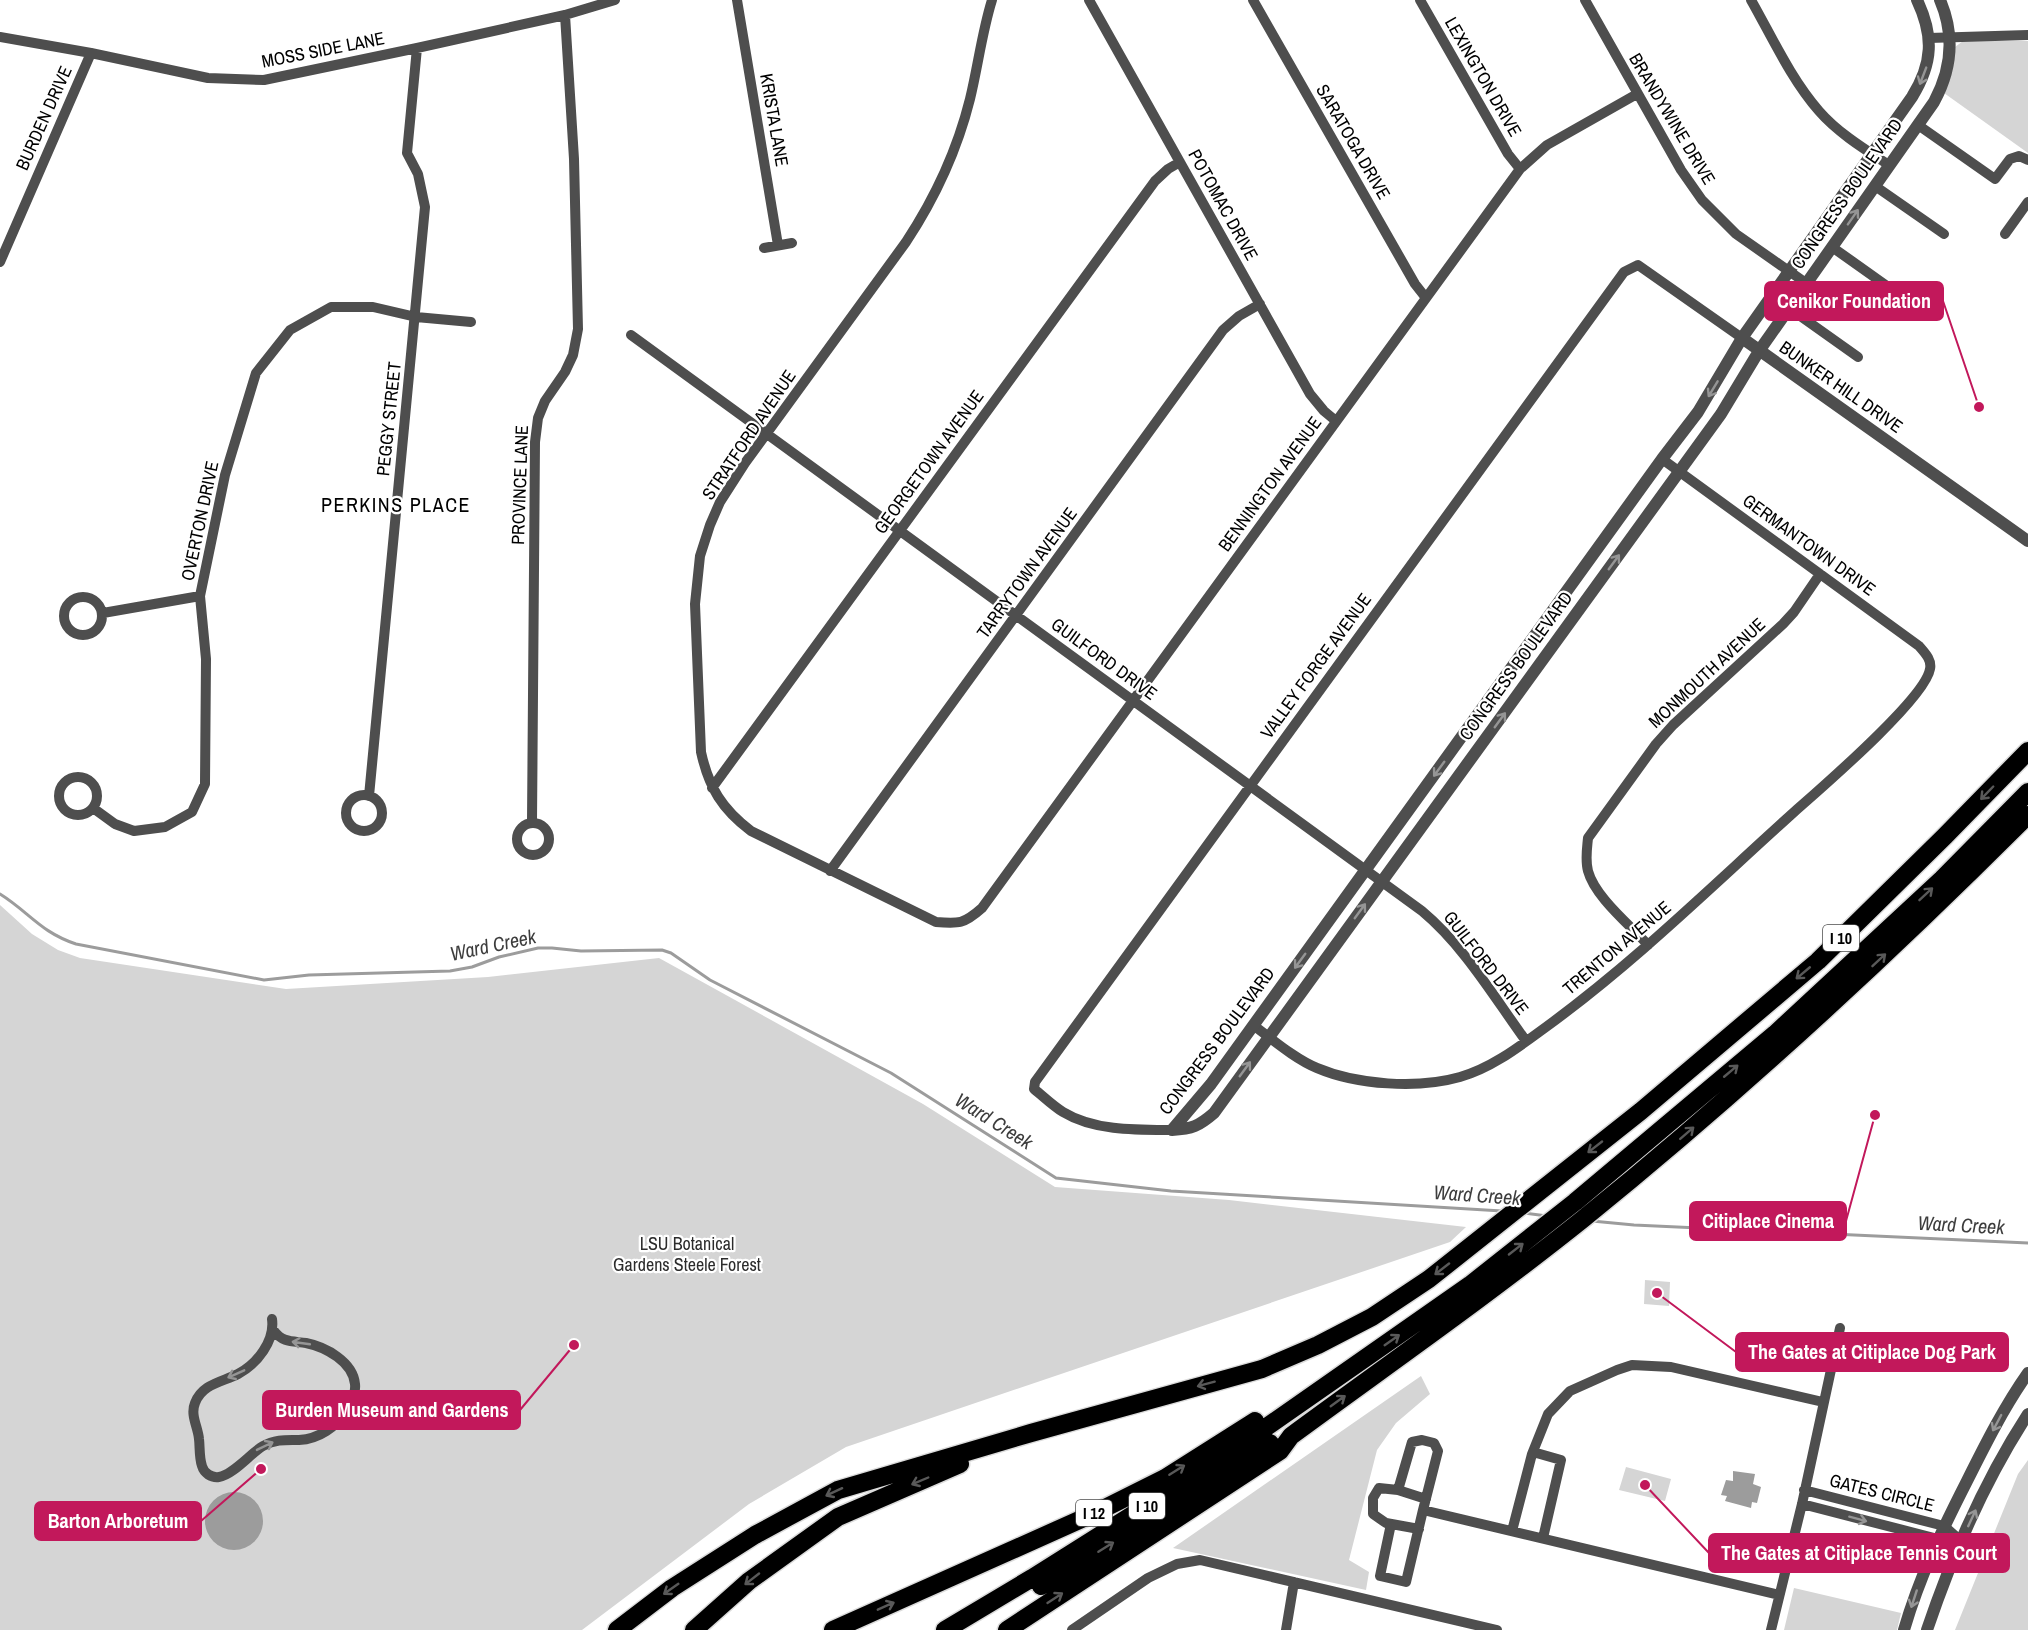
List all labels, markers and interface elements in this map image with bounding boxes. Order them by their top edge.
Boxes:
street label: LEXINGTON DRIVE [1439,12,1528,141]
street label: MOSS SIDE LANE [259,25,386,74]
street label: BRANDYWINE DRIVE [1623,48,1722,189]
street label: BURDEN DRIVE [9,62,78,174]
one-way arrow [1916,67,1927,85]
street label: KRISTA LANE [754,71,795,168]
street label: SARATOGA DRIVE [1310,80,1397,204]
street label: CONGRESS BOULEVARD [1785,113,1908,274]
street label: POTOMAC DRIVE [1183,145,1264,265]
one-way arrow [1847,209,1859,225]
callout: Cenikor Foundation [1765,282,1943,320]
text: Cenikor Foundation [1777,287,1931,314]
street label: BUNKER HILL DRIVE [1775,335,1908,439]
street label: PEGGY STREET [370,361,407,477]
street label: STRATFORD AVENUE [696,365,801,505]
one-way arrow [1706,380,1718,397]
street label: GEORGETOWN AVENUE [868,385,989,539]
street label: BENNINGTON AVENUE [1212,411,1327,556]
street label: PROVINCE LANE [505,425,534,545]
street label: OVERTON DRIVE [175,459,224,583]
street label: GERMANTOWN DRIVE [1738,488,1881,601]
district label: PERKINS PLACE [321,491,471,518]
street label: TARRYTOWN AVENUE [971,502,1083,643]
one-way arrow [1607,554,1620,570]
street label: CONGRESS BOULEVARD [1453,586,1578,745]
street label: VALLEY FORGE AVENUE [1254,588,1377,743]
street label: GUILFORD DRIVE [1046,612,1162,706]
street label: MONMOUTH AVENUE [1643,612,1771,733]
one-way arrow [1493,713,1506,729]
one-way arrow [1433,760,1445,776]
one-way arrow [1980,785,1995,800]
one-way arrow [1919,887,1934,901]
street label: TRENTON AVENUE [1557,895,1676,1000]
one-way arrow [1354,904,1366,920]
street label: GUILFORD DRIVE [1438,906,1535,1020]
water label: Ward Creek [447,922,539,967]
road number: I 10 [1823,925,1859,951]
one-way arrow [1294,952,1306,968]
one-way arrow [1871,953,1886,967]
street label: CONGRESS BOULEVARD [1153,962,1280,1120]
one-way arrow [1795,967,1811,980]
one-way arrow [1239,1062,1251,1078]
one-way arrow [1723,1064,1738,1078]
water label: Ward Creek [950,1086,1039,1156]
one-way arrow [1679,1126,1695,1139]
one-way arrow [1587,1141,1603,1154]
water label: Ward Creek [1433,1178,1522,1211]
callout: Citiplace Cinema [1690,1202,1846,1240]
text: Citiplace Cinema [1702,1207,1834,1234]
water label: Ward Creek [1917,1209,2006,1240]
park label: LSU Botanical Gardens Steele Forest [613,1231,761,1277]
one-way arrow [1508,1242,1524,1255]
one-way arrow [1434,1262,1450,1275]
callout: The Gates at Citiplace Dog Park [1736,1333,2008,1371]
one-way arrow [1383,1334,1399,1346]
one-way arrow [292,1338,311,1349]
text: The Gates at Citiplace Dog Park [1748,1338,1997,1365]
one-way arrow [228,1368,246,1380]
one-way arrow [1197,1379,1216,1390]
callout: Burden Museum and Gardens [263,1391,520,1429]
one-way arrow [1330,1395,1346,1407]
text: Burden Museum and Gardens [275,1396,509,1423]
one-way arrow [1991,1414,2003,1431]
one-way arrow [256,1440,274,1452]
one-way arrow [1168,1464,1185,1477]
street label: GATES CIRCLE [1827,1467,1937,1518]
one-way arrow [911,1476,929,1488]
one-way arrow [826,1487,844,1499]
road number: I 10 [1129,1493,1165,1519]
road number: I 12 [1076,1500,1112,1526]
callout: Barton Arboretum [35,1502,201,1540]
text: Barton Arboretum [48,1507,188,1534]
one-way arrow [1967,1509,1979,1527]
one-way arrow [1849,1513,1868,1525]
callout: The Gates at Citiplace Tennis Court [1709,1534,2009,1572]
text: The Gates at Citiplace Tennis Court [1721,1539,1997,1566]
one-way arrow [1097,1541,1114,1553]
one-way arrow [744,1572,760,1585]
one-way arrow [663,1583,679,1595]
one-way arrow [1907,1589,1918,1608]
one-way arrow [1047,1592,1063,1604]
one-way arrow [877,1600,895,1611]

